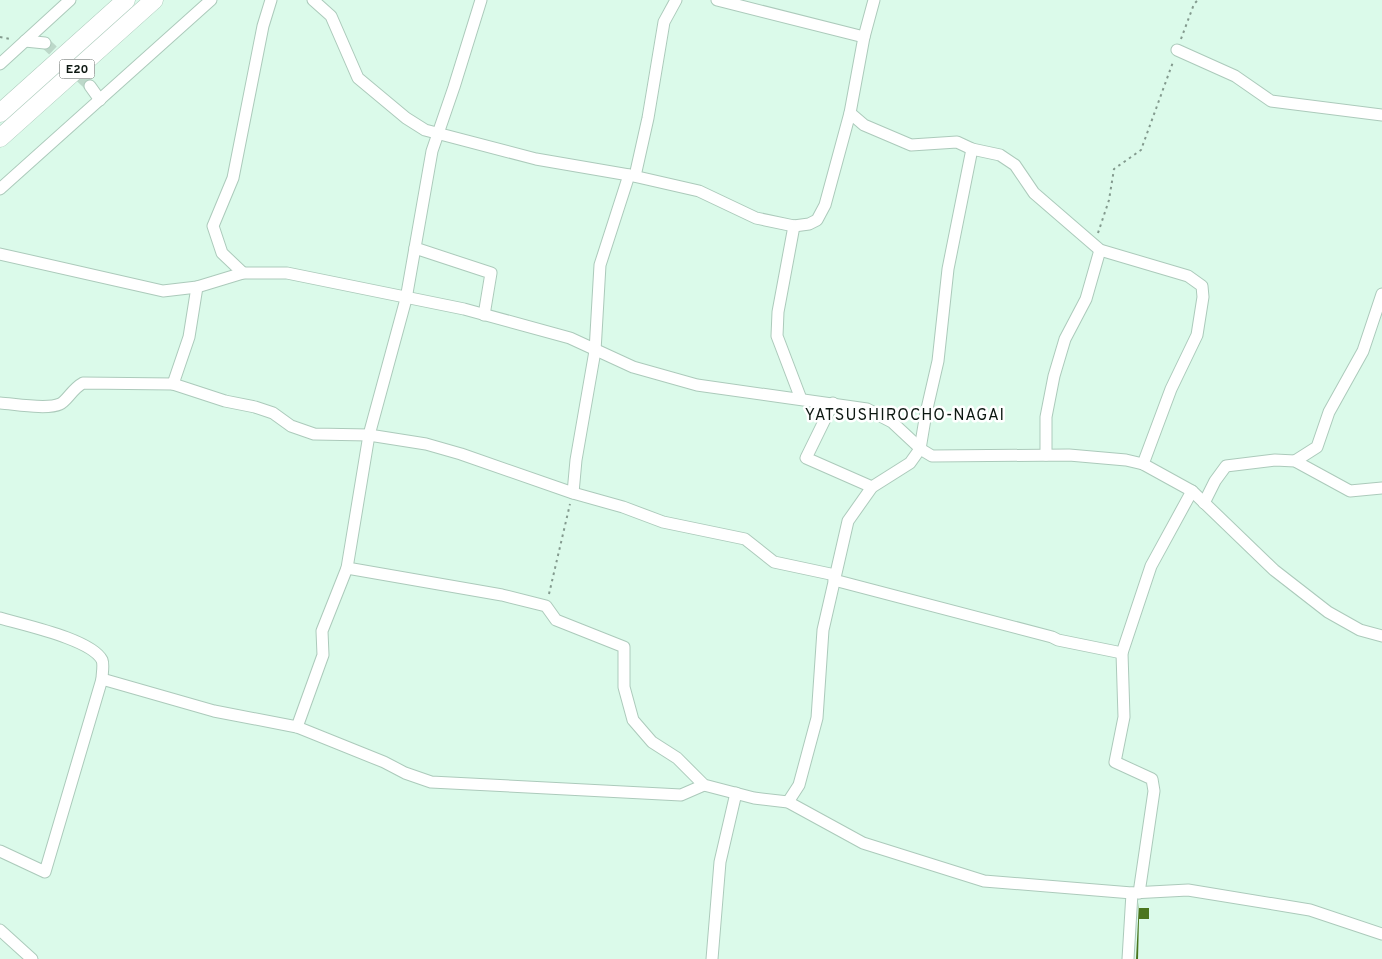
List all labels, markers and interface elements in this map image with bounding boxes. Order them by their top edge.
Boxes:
road number: E20 [60,60,94,78]
district label: YATSUSHIROCHO-NAGAI [805,406,1005,426]

